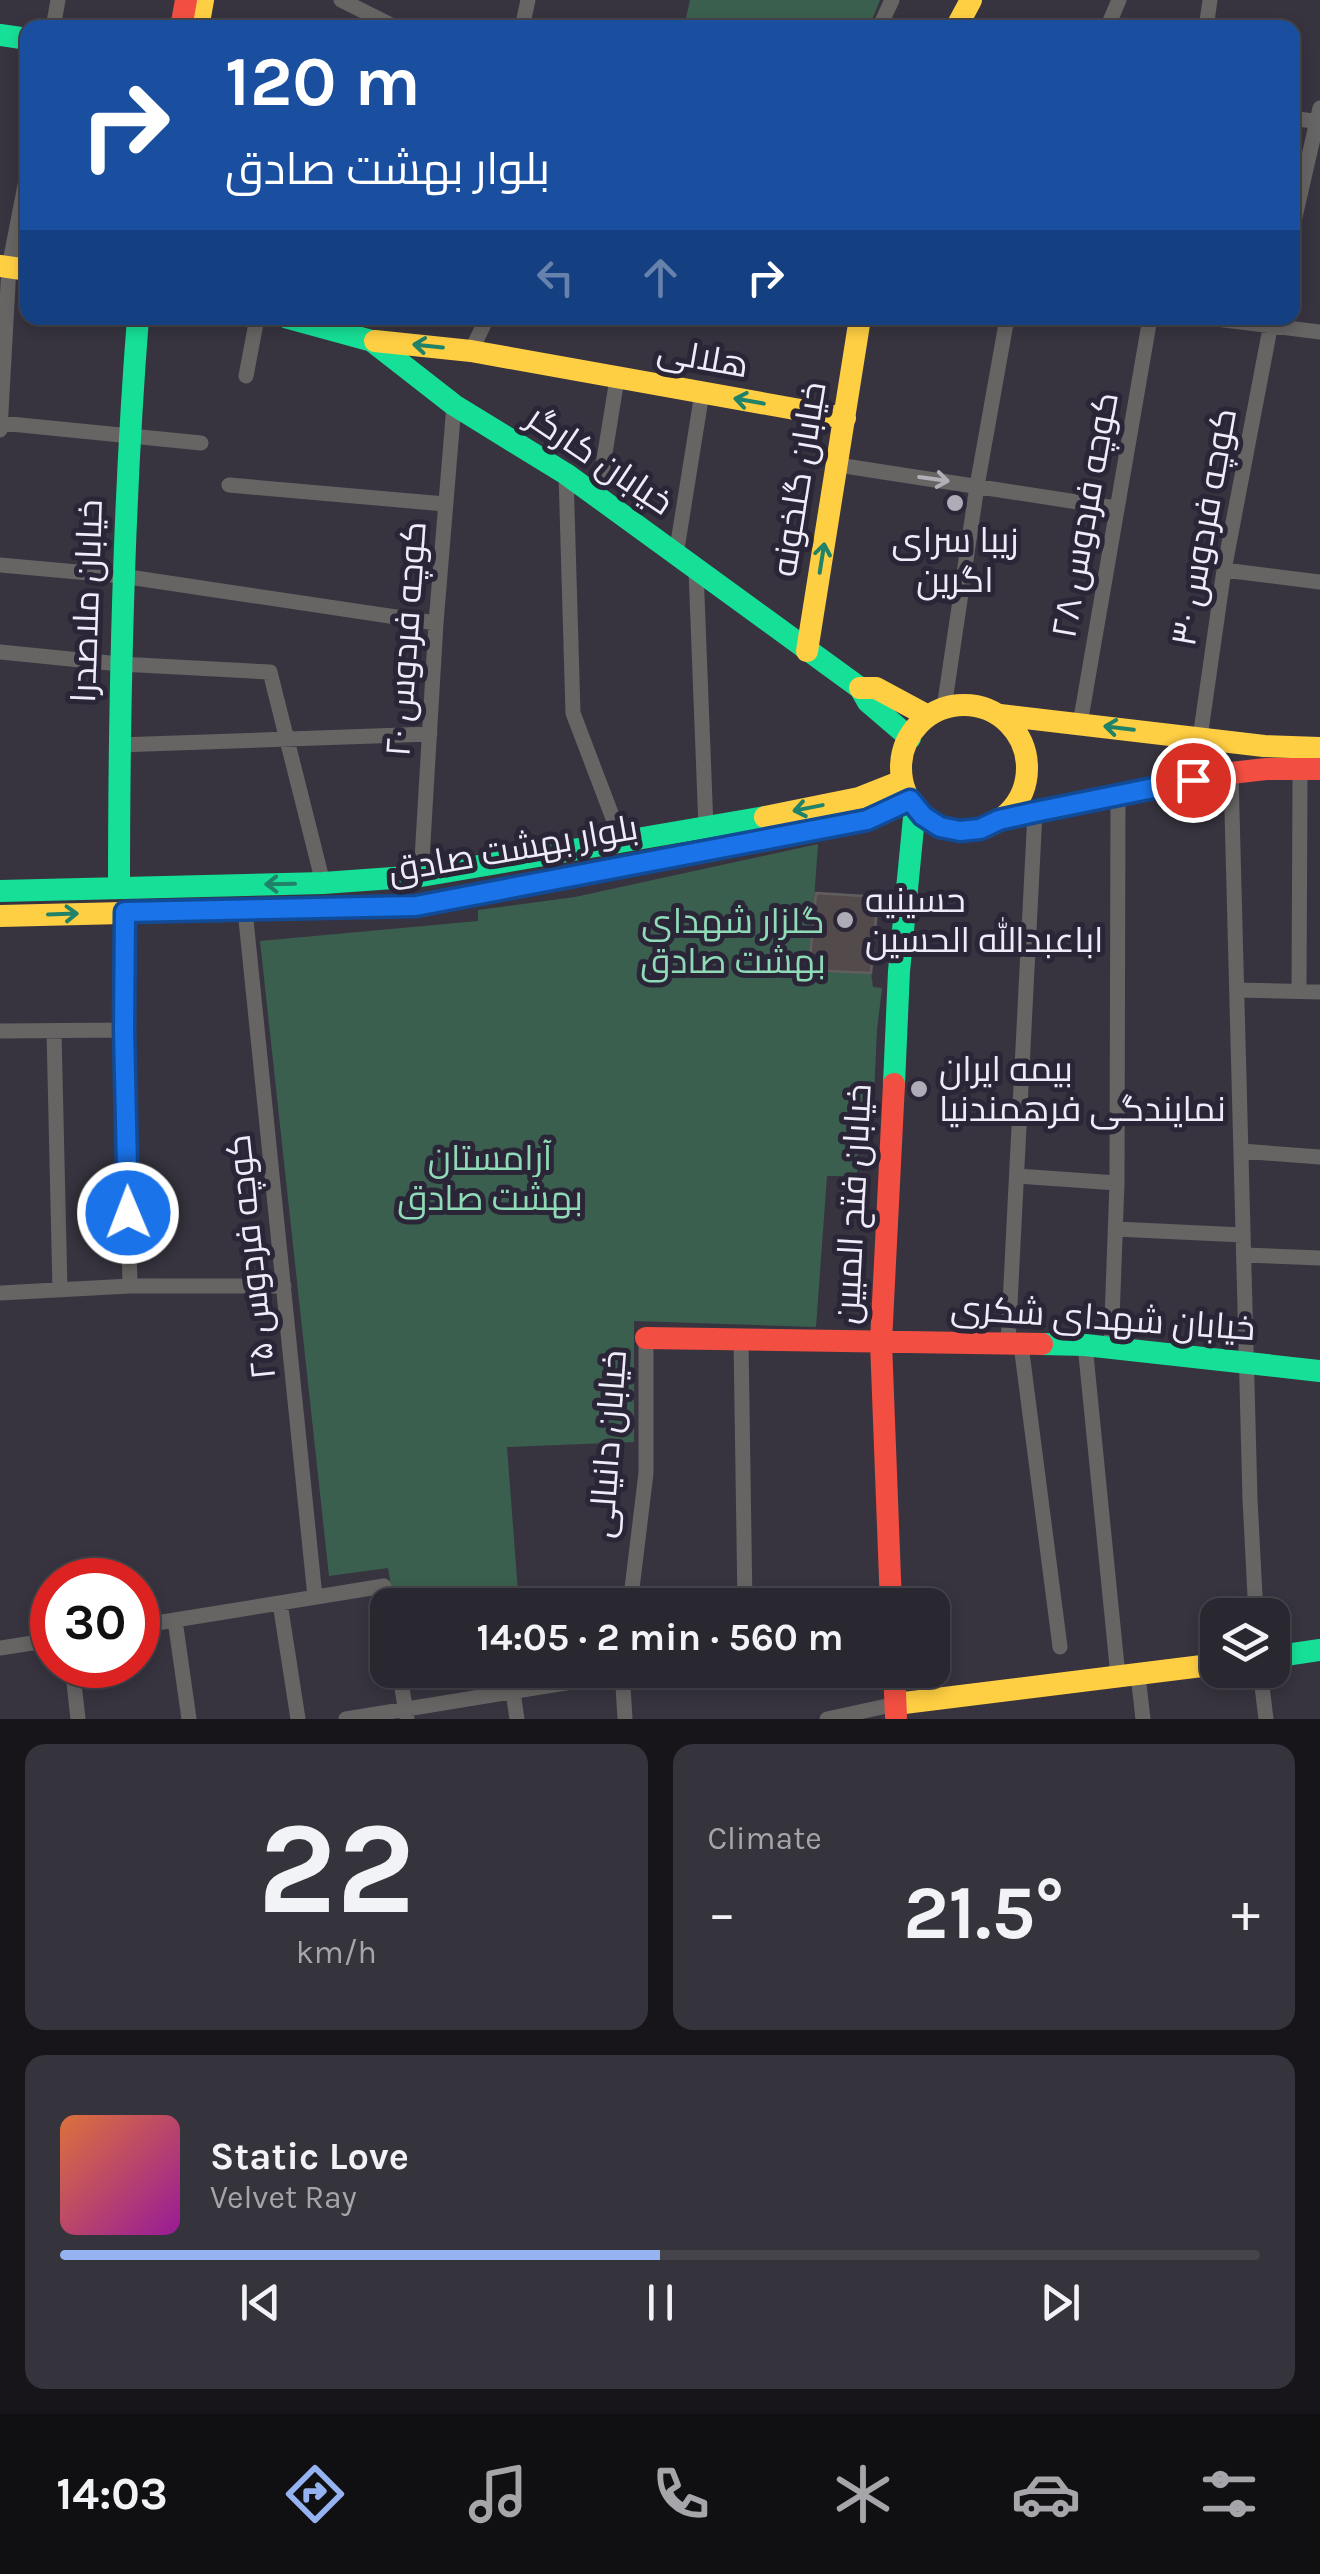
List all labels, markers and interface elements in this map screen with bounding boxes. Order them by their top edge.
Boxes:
text: 120 m [225,41,421,123]
icon: right [60,60,190,190]
text: بلوار بهشت صادق [225,143,550,195]
icon: left [528,250,583,305]
icon: ahead [633,250,688,305]
icon: right [738,250,793,305]
street label: هلالی [654,330,752,386]
one-way arrow [413,337,445,356]
street label: خیابان گلخونه [763,379,835,579]
street label: کوچه فردوس ۲۸ [1043,389,1129,641]
one-way arrow [733,391,765,410]
street label: خیابان کارگر [518,395,681,524]
street label: کوچه فردوس ۳۰ [1163,405,1247,650]
one-way arrow [917,471,950,489]
marker: زیبا سرای اگرین [944,492,966,514]
street label: خیابان ملاصدرا [63,499,111,703]
street label: کوچه فردوس ۲۰ [377,520,437,758]
place label: زیبا سرای اگرین [891,520,1019,601]
one-way arrow [813,542,832,575]
one-way arrow [1103,718,1135,737]
pin [1151,738,1236,823]
icon: arrive [1166,753,1221,808]
one-way arrow [793,799,825,818]
street label: بلوار بهشت صادق [385,807,641,892]
one-way arrow [264,874,296,894]
place label: حسینیه اباعبدالله الحسین [865,880,1103,961]
park label: گلزار شهدای بهشت صادق [640,901,826,983]
one-way arrow [46,904,78,923]
marker: حسینیه اباعبدالله الحسین [834,909,856,931]
place label: بیمه ایران نمایندگی فرهمندنیا [939,1049,1226,1130]
marker: بیمه ایران نمایندگی فرهمندنیا [908,1078,930,1100]
street label: خیابان فتح المبین [826,1083,882,1325]
street label: کوچه فردوس ۲۵ [218,1132,286,1382]
park label: آرامستان بهشت صادق [397,1138,583,1220]
position arrow [76,1161,180,1265]
street label: خیابان شهدای شکری [949,1287,1257,1349]
street label: خیابان دانیالی [581,1349,635,1539]
speed limit sign: 30 [30,1558,160,1688]
map controls [1200,1598,1290,1688]
button: layers [1200,1598,1290,1688]
text: 14:05 · 2 min · 560 m [476,1615,844,1660]
text: 22 [258,1793,415,1945]
text: Climate [708,1820,822,1857]
text: 21.5° [903,1869,1064,1957]
text: − [708,1881,736,1945]
text: + [1231,1881,1260,1945]
text: km/h [296,1934,377,1971]
text: Static Love [210,2134,409,2179]
text: Velvet Ray [210,2179,357,2216]
icon: previous [233,2275,288,2330]
icon: pause [633,2275,688,2330]
icon: next [1033,2275,1088,2330]
icon: directions [280,2459,350,2529]
icon: music [463,2459,533,2529]
icon: phone [646,2459,716,2529]
icon: climate [828,2459,898,2529]
icon: car [1011,2459,1081,2529]
icon: filters [1194,2459,1264,2529]
text: 14:03 [56,2468,168,2520]

